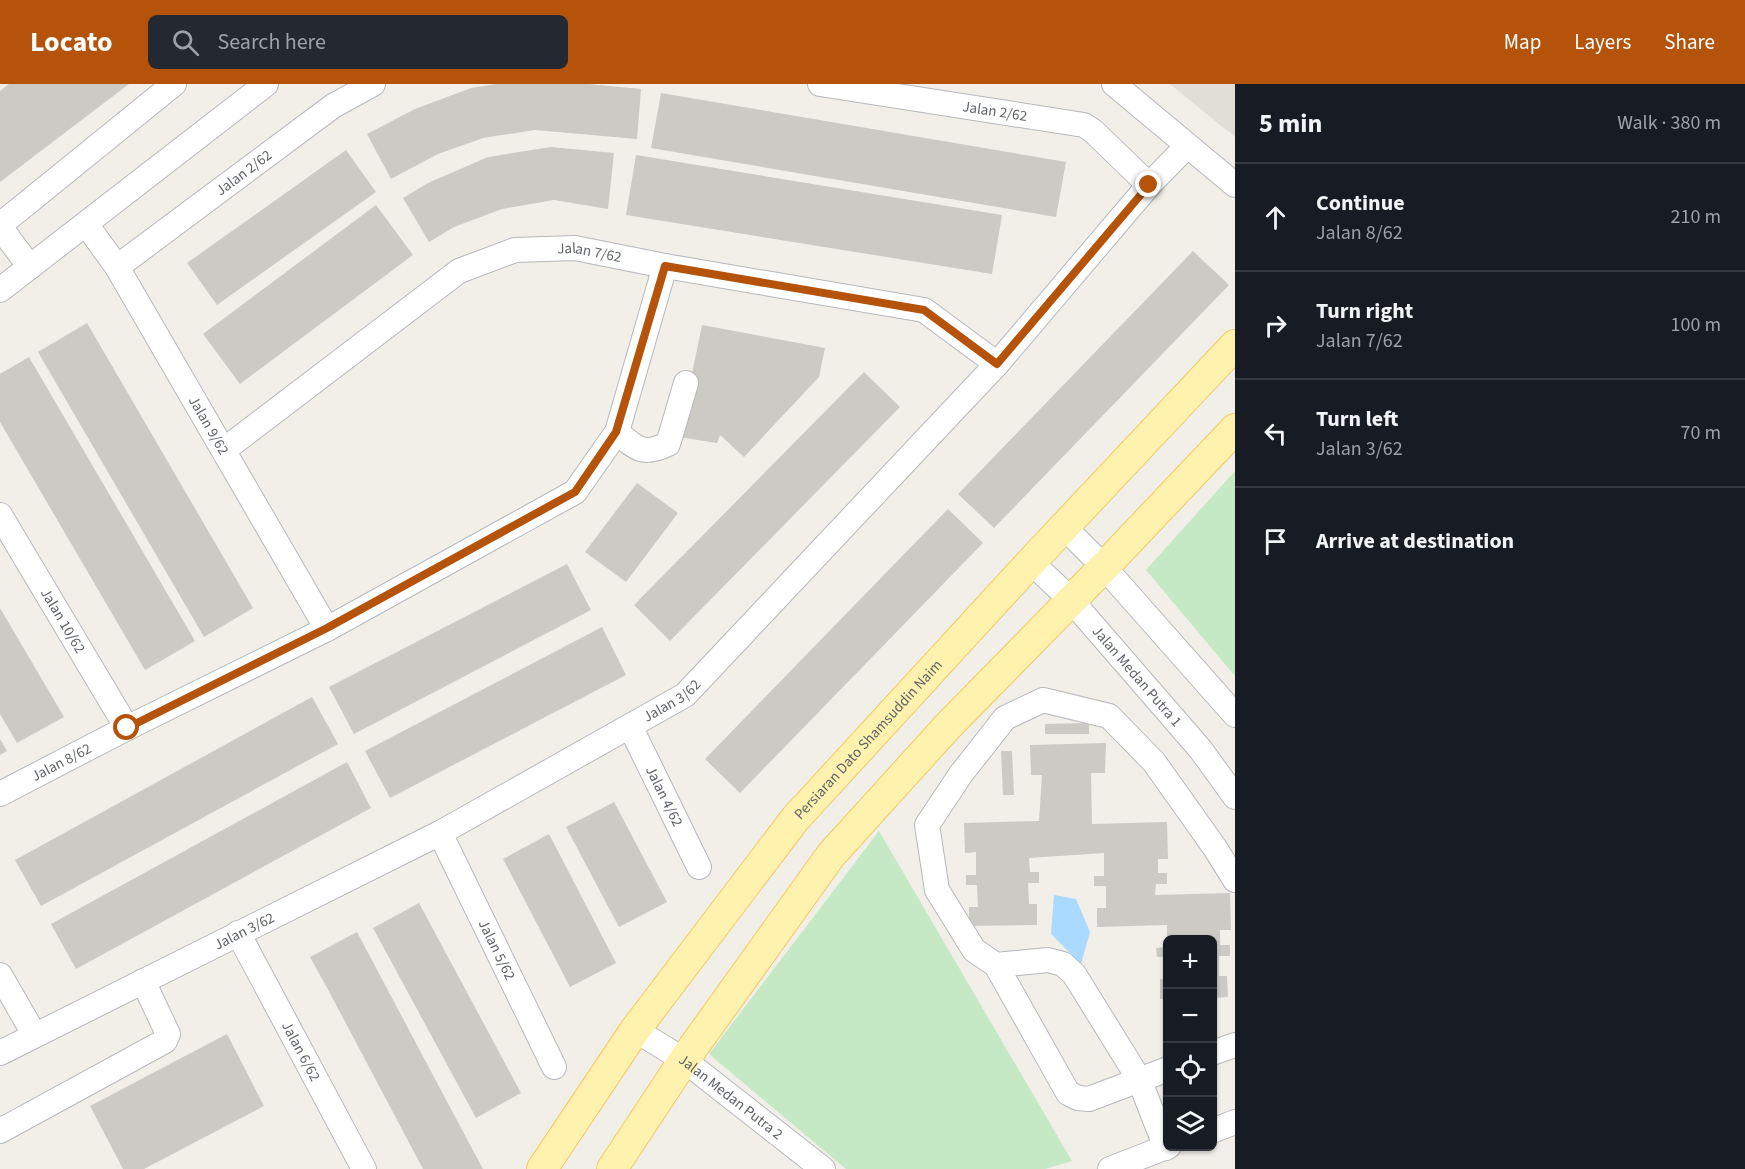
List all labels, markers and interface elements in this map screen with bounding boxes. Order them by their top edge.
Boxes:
search box [148,15,568,69]
text: Locato [30,22,112,62]
icon: search [169,26,202,59]
text: Search here [217,26,326,58]
text: Map [1504,27,1541,57]
text: Layers [1574,27,1631,57]
text: Share [1664,27,1715,57]
street label: Jalan 2/62 [961,96,1029,127]
text: 5 min [1259,105,1322,142]
text: Walk · 380 m [1617,109,1721,137]
street label: Jalan 2/62 [212,145,276,201]
route end [1135,171,1161,197]
text: Continue [1316,187,1405,219]
icon: ahead [1259,201,1292,234]
text: 210 m [1671,203,1721,231]
text: Jalan 8/62 [1316,219,1403,247]
street label: Jalan 7/62 [557,238,623,268]
text: Turn right [1316,295,1413,327]
icon: right [1259,309,1292,342]
text: 100 m [1671,311,1721,339]
text: Jalan 7/62 [1316,327,1403,355]
street label: Jalan 9/62 [183,392,234,459]
text: Turn left [1316,403,1398,435]
icon: left [1259,417,1292,450]
text: 70 m [1681,419,1721,447]
text: Jalan 3/62 [1316,435,1403,463]
icon: arrive [1259,525,1292,558]
text: Arrive at destination [1316,525,1514,557]
street label: Jalan 10/62 [35,584,90,657]
street label: Jalan Medan Putra 1 [1087,621,1186,732]
street label: Persiaran Dato Shamsuddin Naim [790,655,947,824]
street label: Jalan 3/62 [639,675,706,727]
route start [113,714,139,740]
street label: Jalan 8/62 [28,738,95,787]
street label: Jalan 4/62 [640,763,688,830]
street label: Jalan 3/62 [211,907,278,955]
street label: Jalan 5/62 [473,916,520,984]
map controls [1163,935,1217,1151]
button: + [1163,935,1217,989]
button: − [1163,989,1217,1043]
street label: Jalan 6/62 [276,1018,325,1085]
button: locate [1163,1043,1217,1097]
street label: Jalan Medan Putra 2 [675,1049,787,1145]
button: layers [1163,1097,1217,1151]

